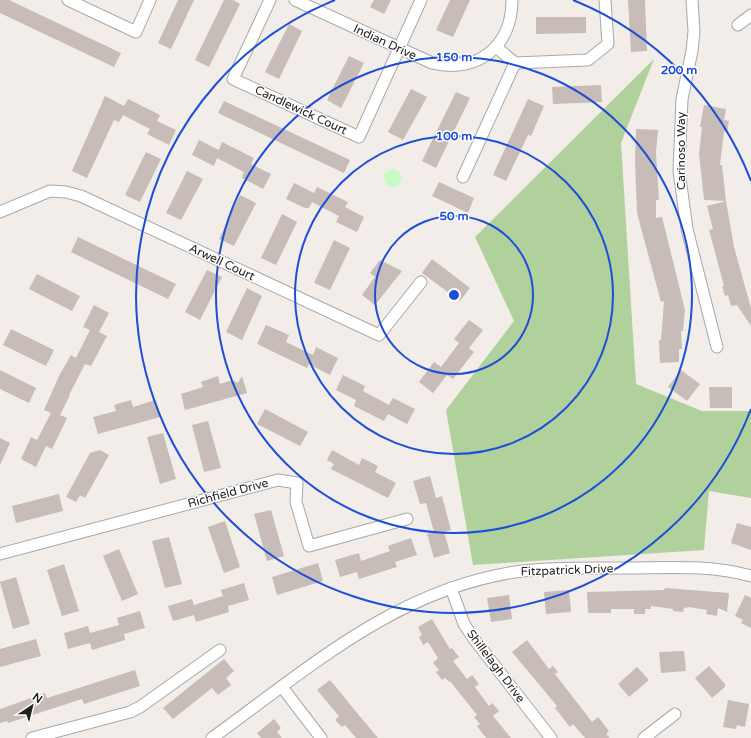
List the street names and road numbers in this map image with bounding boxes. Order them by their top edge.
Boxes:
street label: Indian Drive [351,21,419,63]
street label: Candlewick Court [253,82,350,138]
street label: Carinoso Way [674,111,688,190]
street label: Arwell Court [187,241,257,283]
street label: Richfield Drive [186,475,270,510]
street label: Fitzpatrick Drive [520,561,614,579]
street label: Shillelagh Drive [464,627,528,705]

